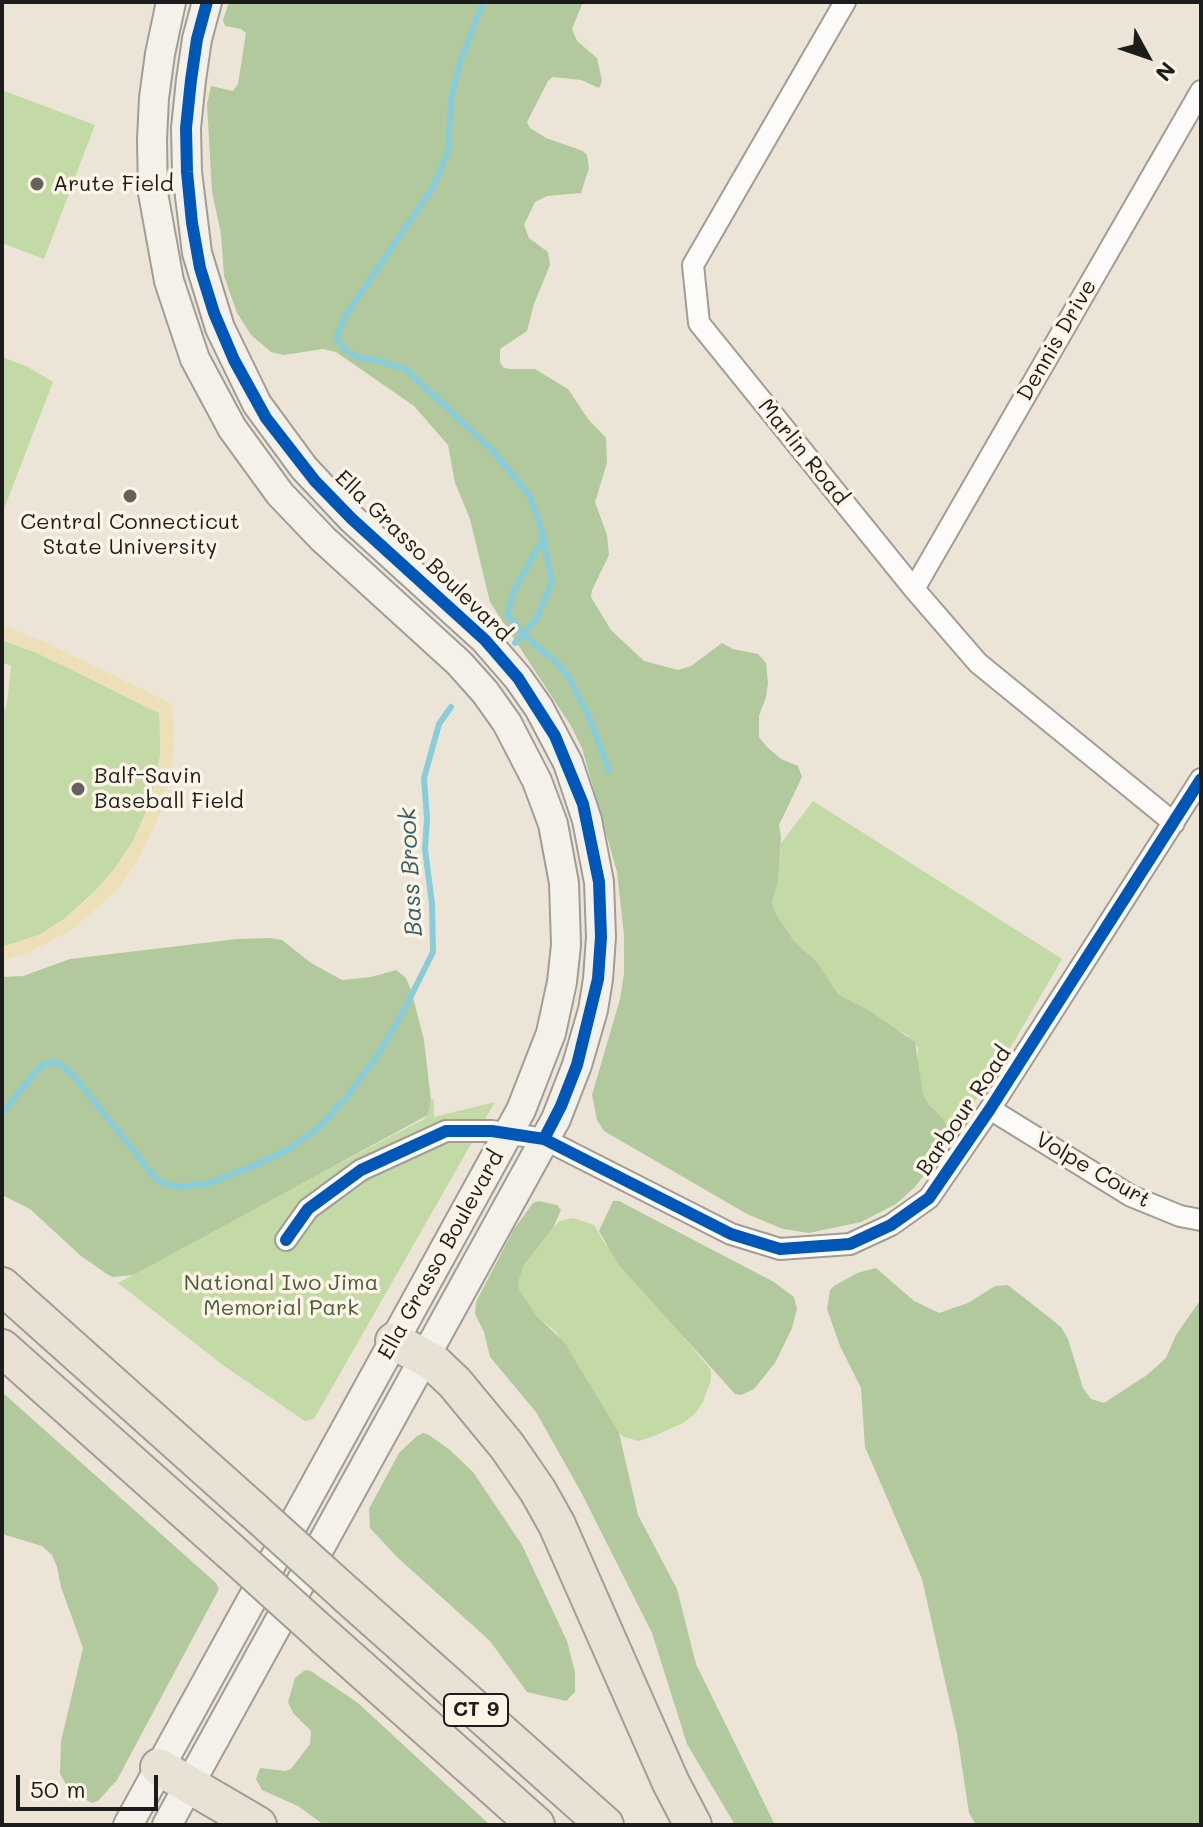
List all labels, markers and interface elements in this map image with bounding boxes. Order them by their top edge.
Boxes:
north arrow [1107,16,1187,96]
text: N [1149,56,1182,87]
place label: Arute Field [53,171,174,197]
marker: Arute Field [28,175,46,193]
street label: Dennis Drive [1012,275,1102,405]
street label: Marlin Road [752,394,854,510]
street label: Ella Grasso Boulevard [329,465,517,647]
marker: Central Connecticut State University [121,487,139,505]
place label: Central Connecticut State University [20,509,240,560]
place label: Balf-Savin Baseball Field [94,763,244,814]
marker: Balf-Savin Baseball Field [69,780,87,798]
water label: Bass Brook [393,807,429,937]
street label: Barbour Road [911,1041,1017,1181]
street label: Volpe Court [1031,1126,1155,1214]
street label: Ella Grasso Boulevard [372,1146,510,1364]
park label: National Iwo Jima Memorial Park [184,1270,378,1322]
road number: CT 9 [444,1694,508,1726]
scale bar [20,1759,162,1809]
text: 50 m [30,1773,86,1804]

